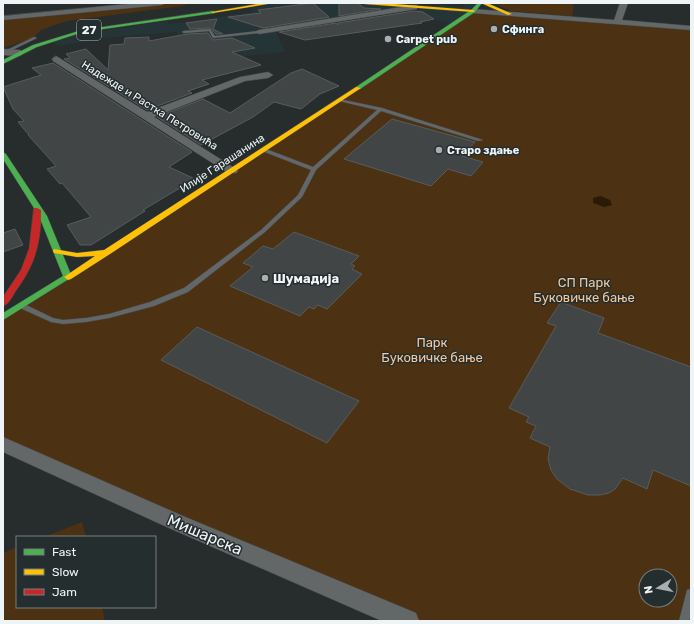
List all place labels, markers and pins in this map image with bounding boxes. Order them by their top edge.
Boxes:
place label: Сфинга [502,23,544,36]
marker: Сфинга [489,24,499,34]
place label: Carpet pub [396,33,457,46]
marker: Carpet pub [383,34,393,44]
place label: Старо здање [447,144,520,157]
marker: Старо здање [434,145,444,155]
place label: Шумадија [273,271,339,286]
marker: Шумадија [260,273,270,283]

